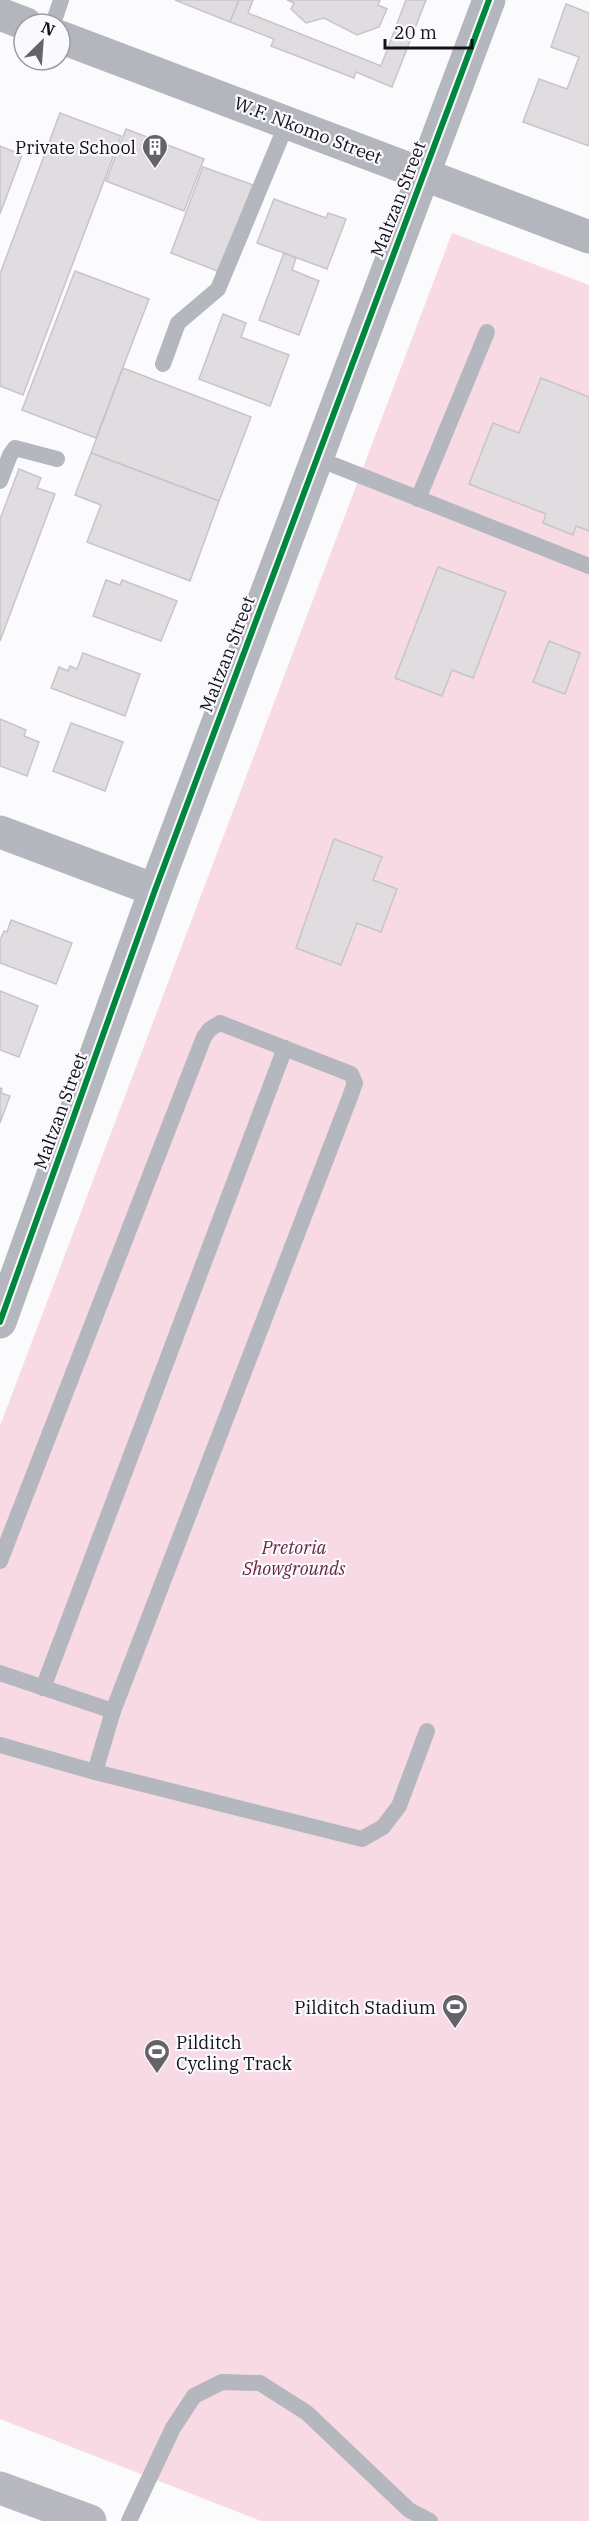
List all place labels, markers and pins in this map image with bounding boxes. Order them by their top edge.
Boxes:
building icon: Private School [140,132,170,170]
place label: Private School [15,136,136,159]
sports icon: Pilditch Stadium [440,1992,470,2030]
place label: Pilditch Stadium [294,1996,436,2019]
place label: Pilditch Cycling Track [176,2031,292,2075]
sports icon: Pilditch Cycling Track [142,2037,172,2075]

